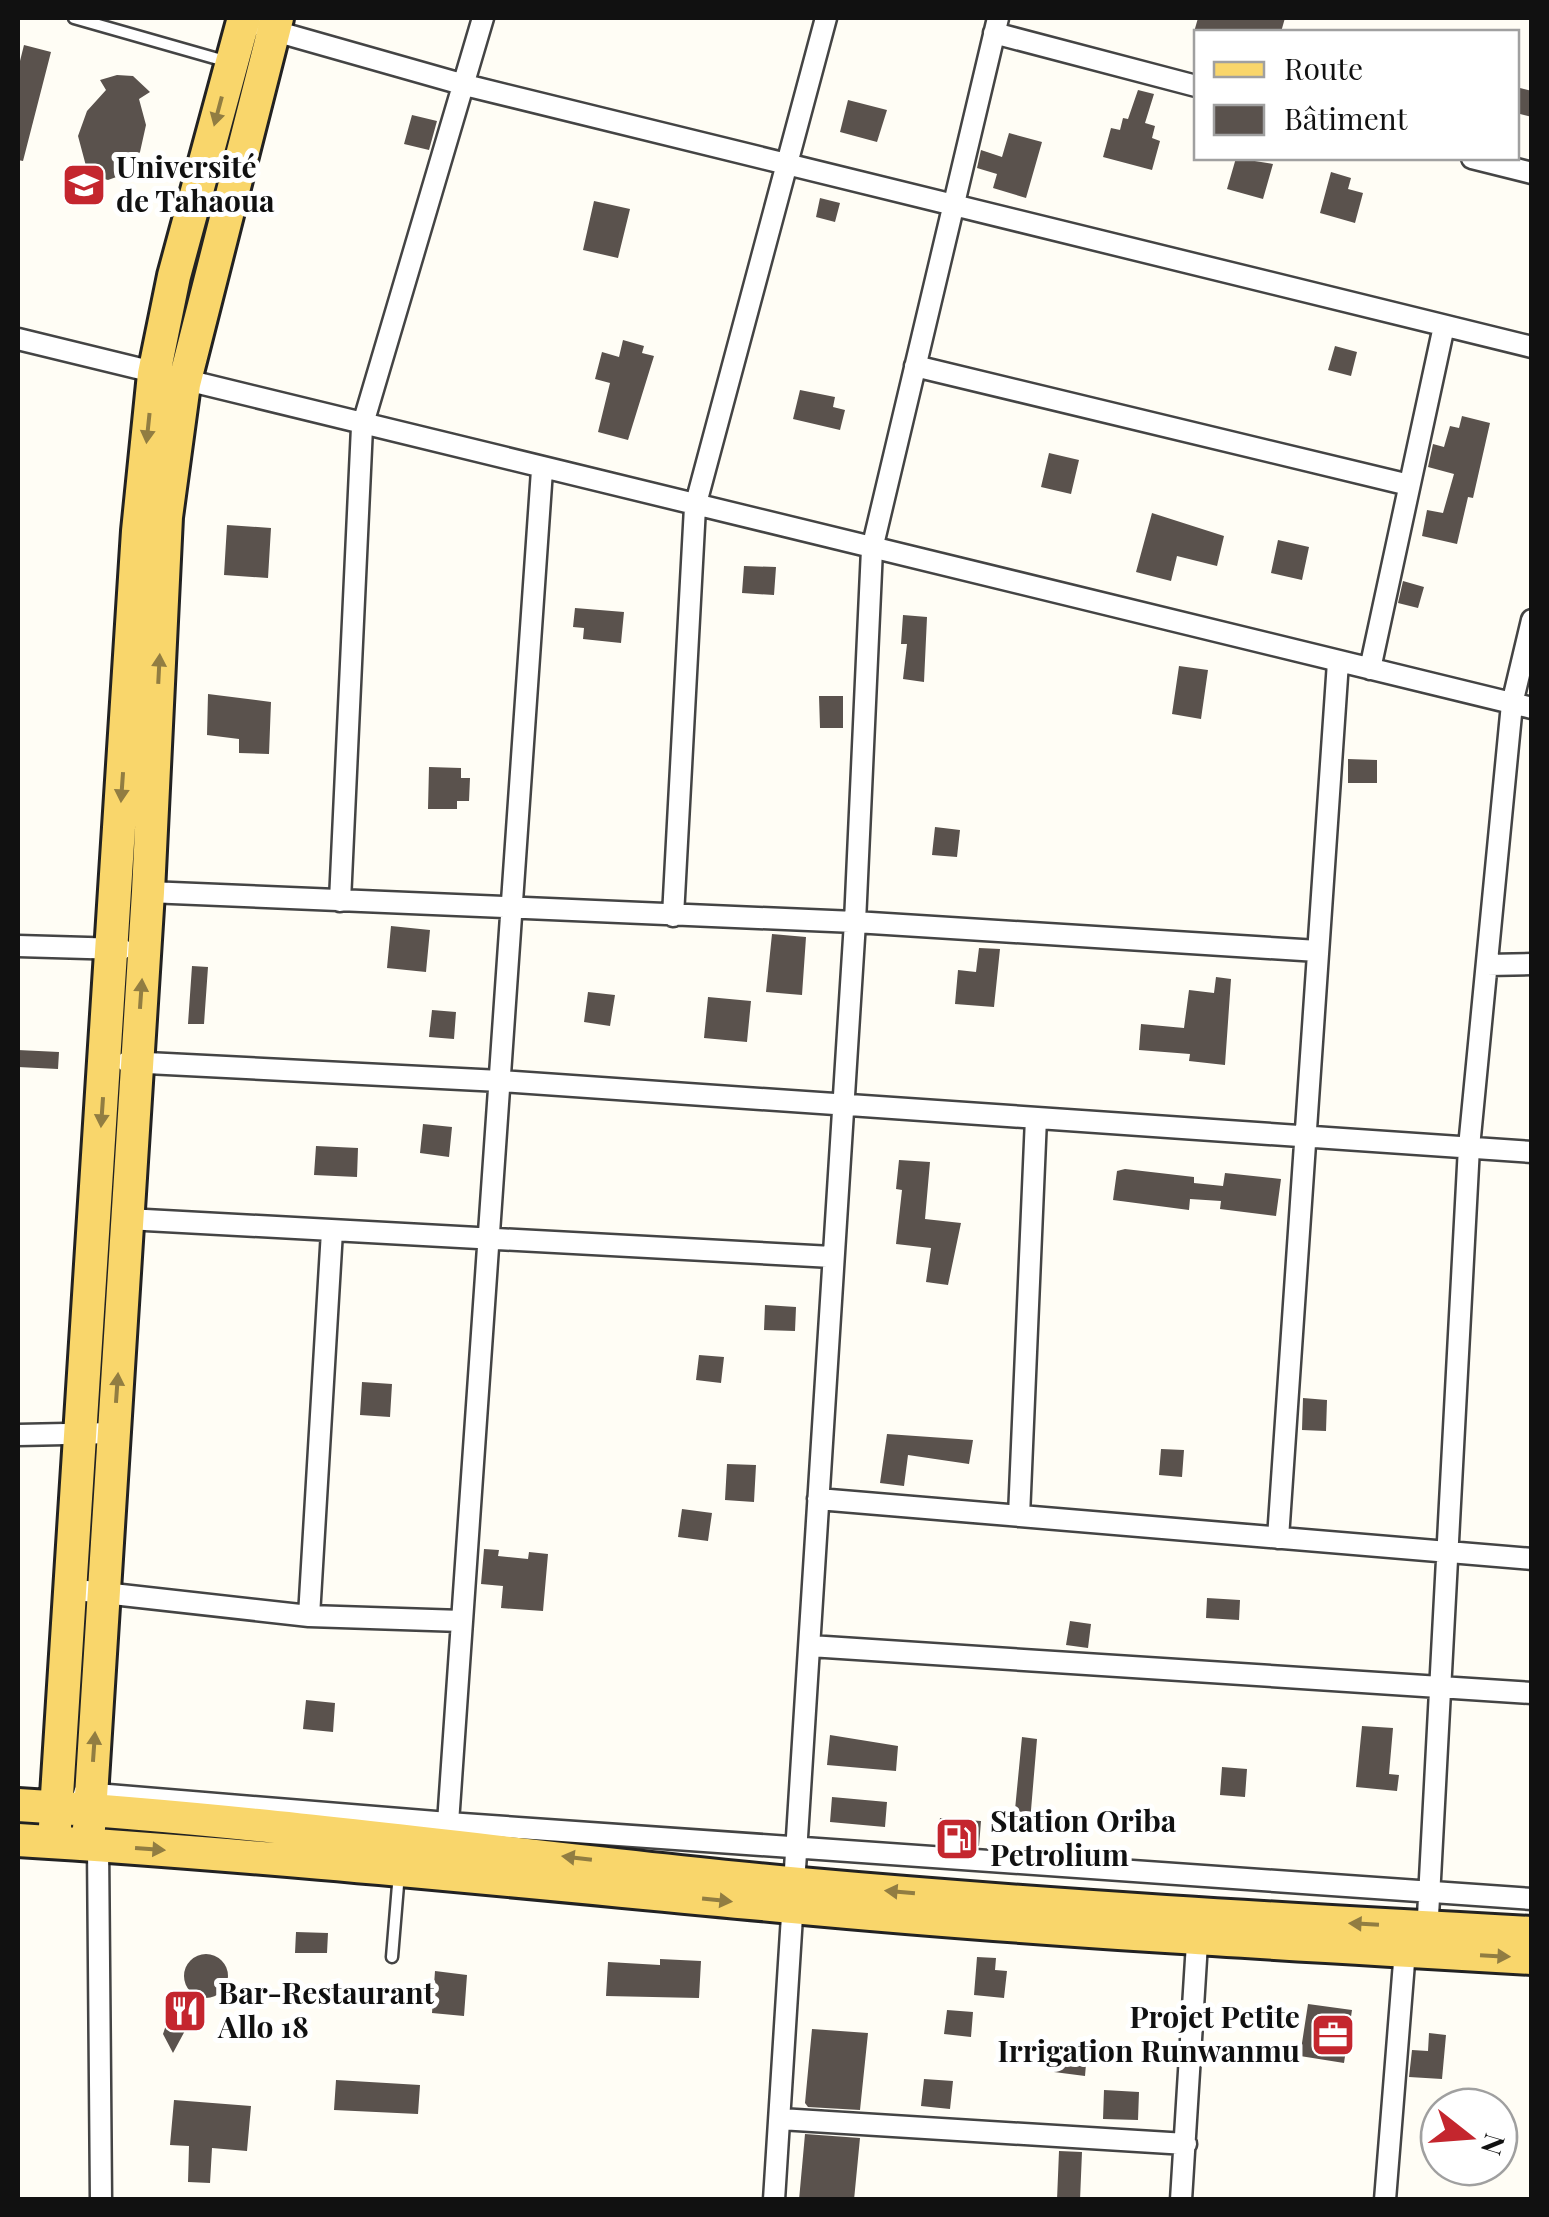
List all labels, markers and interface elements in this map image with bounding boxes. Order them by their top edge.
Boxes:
legend [1194,30,1519,160]
text: Route [1284,48,1363,88]
one-way arrow [210,96,226,127]
text: Bâtiment [1284,98,1408,138]
place label: Université de Tahaoua [116,146,275,220]
school or university icon: Université de Tahaoua [61,162,107,208]
one-way arrow [140,413,156,445]
one-way arrow [151,653,167,685]
one-way arrow [114,772,130,804]
one-way arrow [134,977,150,1009]
one-way arrow [93,1096,109,1128]
one-way arrow [109,1371,125,1403]
one-way arrow [86,1731,102,1763]
place label: Station Oriba Petrolium [990,1800,1177,1874]
fuel station icon: Station Oriba Petrolium [934,1816,980,1862]
one-way arrow [134,1841,166,1857]
one-way arrow [561,1850,593,1866]
one-way arrow [884,1883,916,1899]
one-way arrow [702,1892,734,1908]
one-way arrow [1348,1916,1380,1932]
one-way arrow [1480,1948,1512,1964]
place label: Bar-Restaurant Allo 18 [217,1972,435,2046]
restaurant icon: Bar-Restaurant Allo 18 [162,1988,208,2034]
place label: Projet Petite Irrigation Runwanmu [997,1996,1300,2070]
office icon: Projet Petite Irrigation Runwanmu [1310,2012,1356,2058]
north arrow [1419,2087,1519,2187]
text: N [1474,2130,1515,2160]

